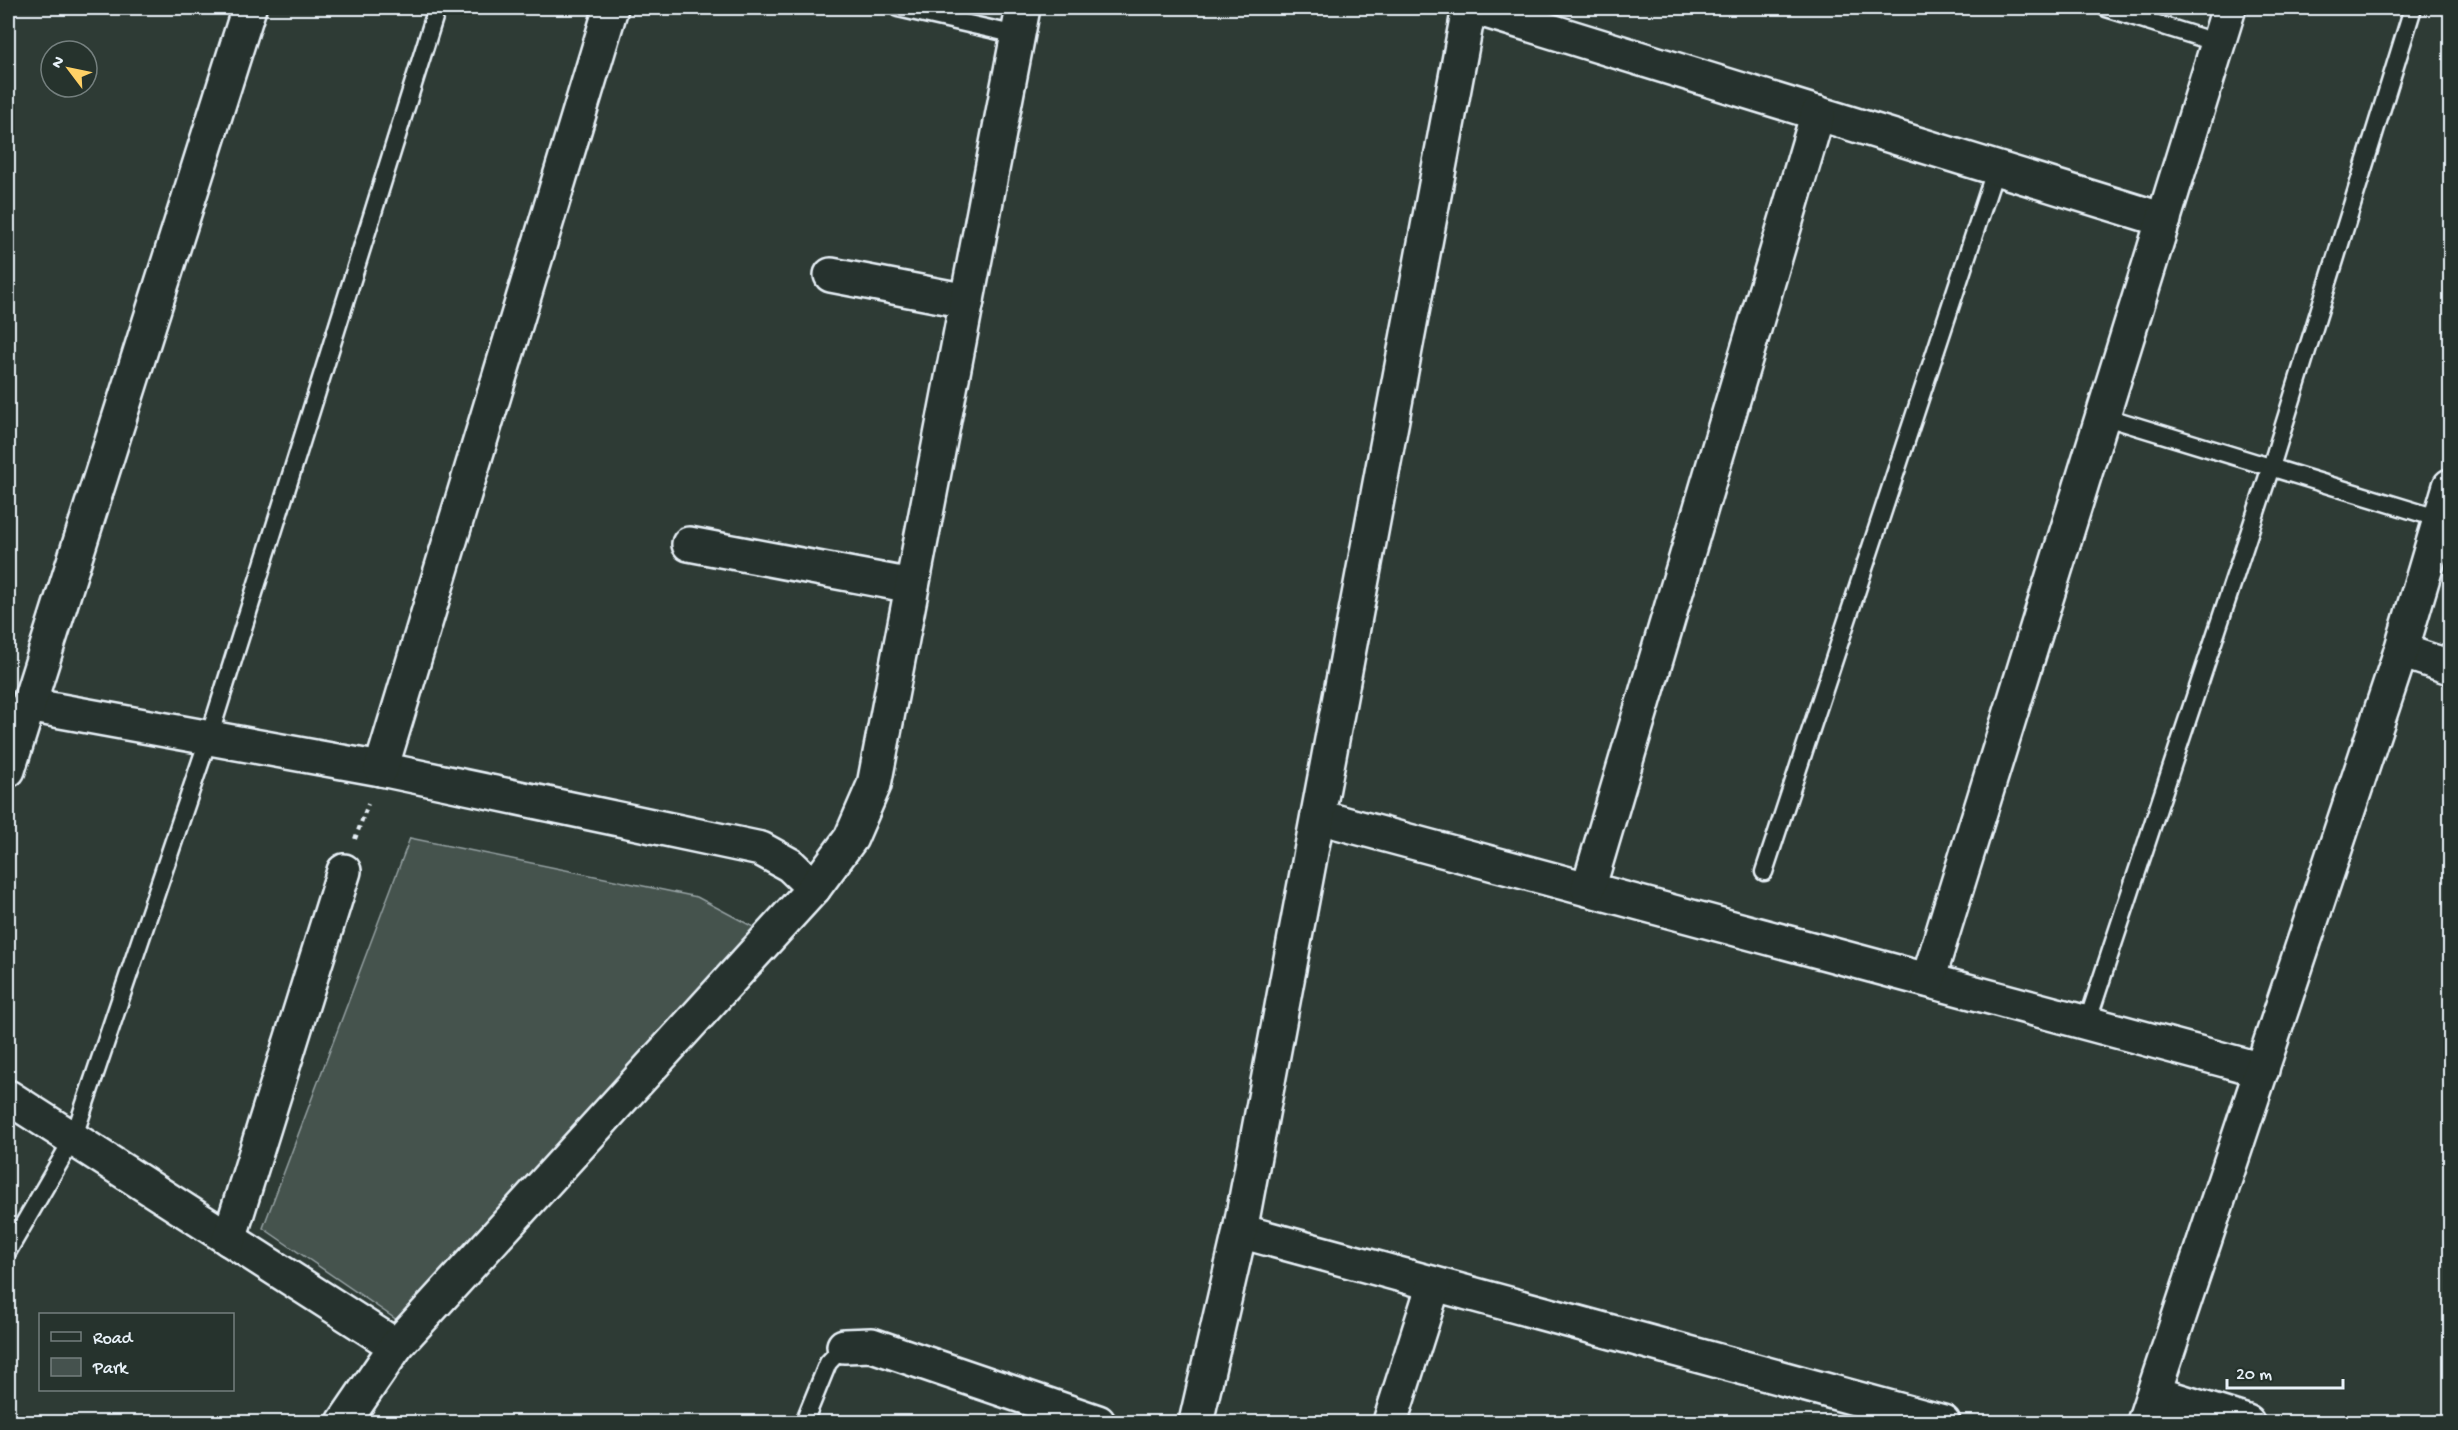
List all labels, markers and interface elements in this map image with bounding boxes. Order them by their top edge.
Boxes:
north arrow [39,39,99,99]
text: N [48,53,70,72]
legend [39,1313,234,1391]
text: Road [93,1329,134,1350]
scale bar [2227,1352,2342,1390]
text: Park [92,1359,129,1380]
text: 20 m [2236,1365,2272,1386]

